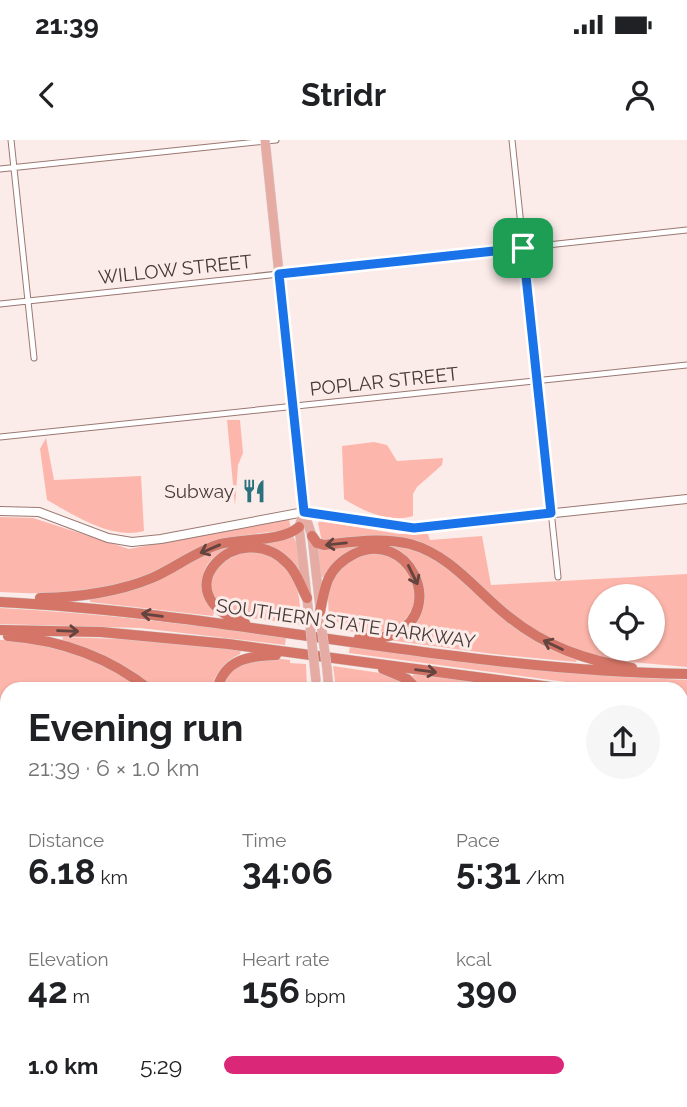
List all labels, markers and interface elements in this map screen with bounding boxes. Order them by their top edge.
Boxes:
text: 21:39 [35,10,99,40]
icon: back [28,76,66,114]
text: Stridr [301,76,386,113]
icon: person [621,76,659,114]
pin [493,218,553,278]
icon: arrive [504,229,542,267]
street label: WILLOW STREET [97,250,253,288]
street label: POPLAR STREET [309,362,460,400]
restaurant icon: Subway [240,477,268,505]
place label: Subway [164,480,234,502]
one-way arrow [325,537,348,550]
one-way arrow [200,543,221,556]
one-way arrow [407,564,420,585]
map controls [588,584,665,661]
button: locate [588,584,665,661]
street label: SOUTHERN STATE PARKWAY [215,594,478,652]
one-way arrow [142,609,164,622]
one-way arrow [56,625,79,638]
one-way arrow [543,638,564,652]
one-way arrow [415,664,437,677]
text: Evening run [28,705,243,750]
button: share [586,705,660,779]
text: 21:39 · 6 × 1.0 km [28,754,200,781]
text: Distance [28,829,104,851]
text: Time [242,829,286,851]
text: Pace [456,829,500,851]
text: 6.18 [28,851,96,892]
text: 34:06 [242,851,333,892]
text: 5:31 [456,851,521,892]
text: km [96,866,128,888]
text: /km [521,866,565,888]
text: Elevation [28,948,109,970]
text: Heart rate [242,948,330,970]
text: kcal [456,948,492,970]
text: 42 [28,970,68,1011]
text: 156 [242,970,300,1011]
text: 390 [456,970,518,1011]
text: m [68,985,90,1007]
text: bpm [300,985,346,1007]
text: 1.0 km [28,1052,98,1079]
text: 5:29 [140,1052,182,1079]

